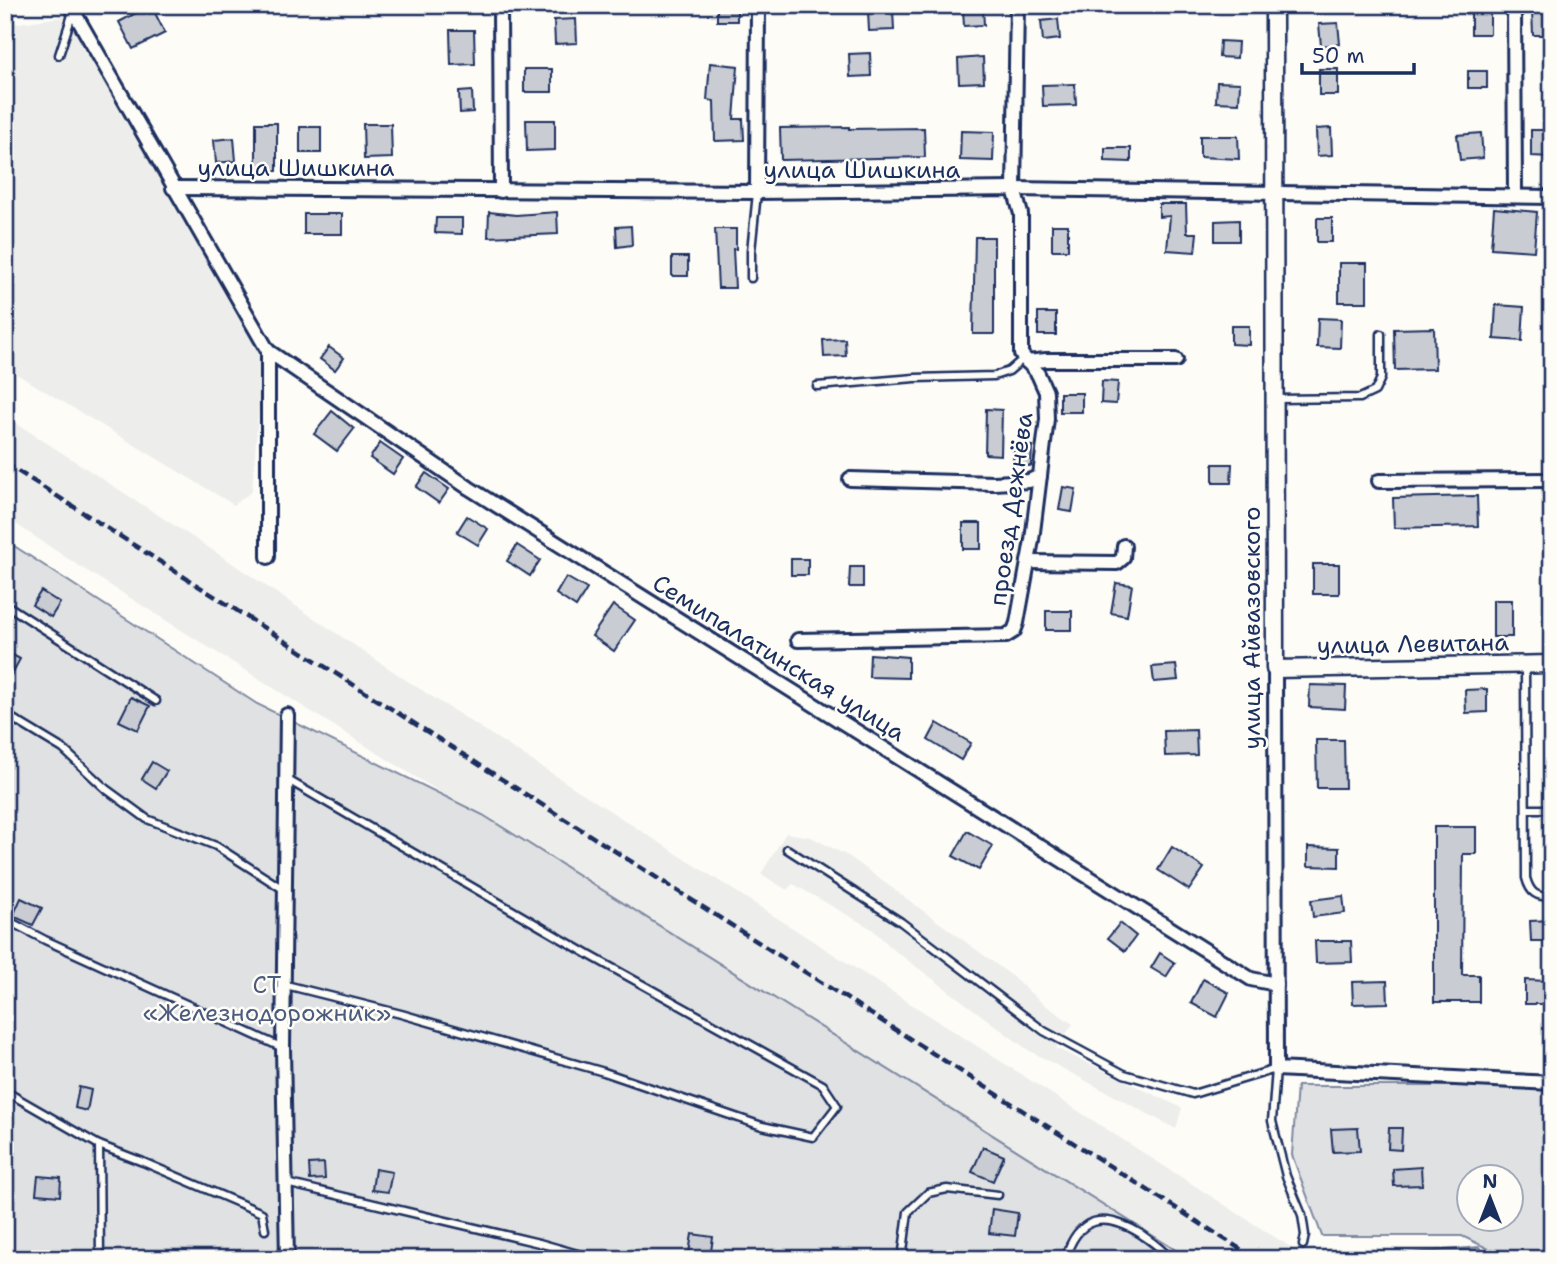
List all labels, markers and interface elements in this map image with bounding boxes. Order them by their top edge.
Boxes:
scale bar [1302,32,1414,76]
text: 50 m [1312,42,1365,70]
street label: улица Шишкина [197,152,395,184]
street label: улица Шишкина [763,154,961,186]
street label: проезд Дежнёва [982,410,1040,608]
street label: улица Айвазовского [1236,507,1268,749]
street label: Семипалатинская улица [647,567,912,749]
street label: улица Левитана [1317,626,1510,662]
park label: СТ «Железнодорожник» [143,969,391,1029]
north arrow [1456,1162,1526,1232]
text: N [1482,1169,1498,1194]

